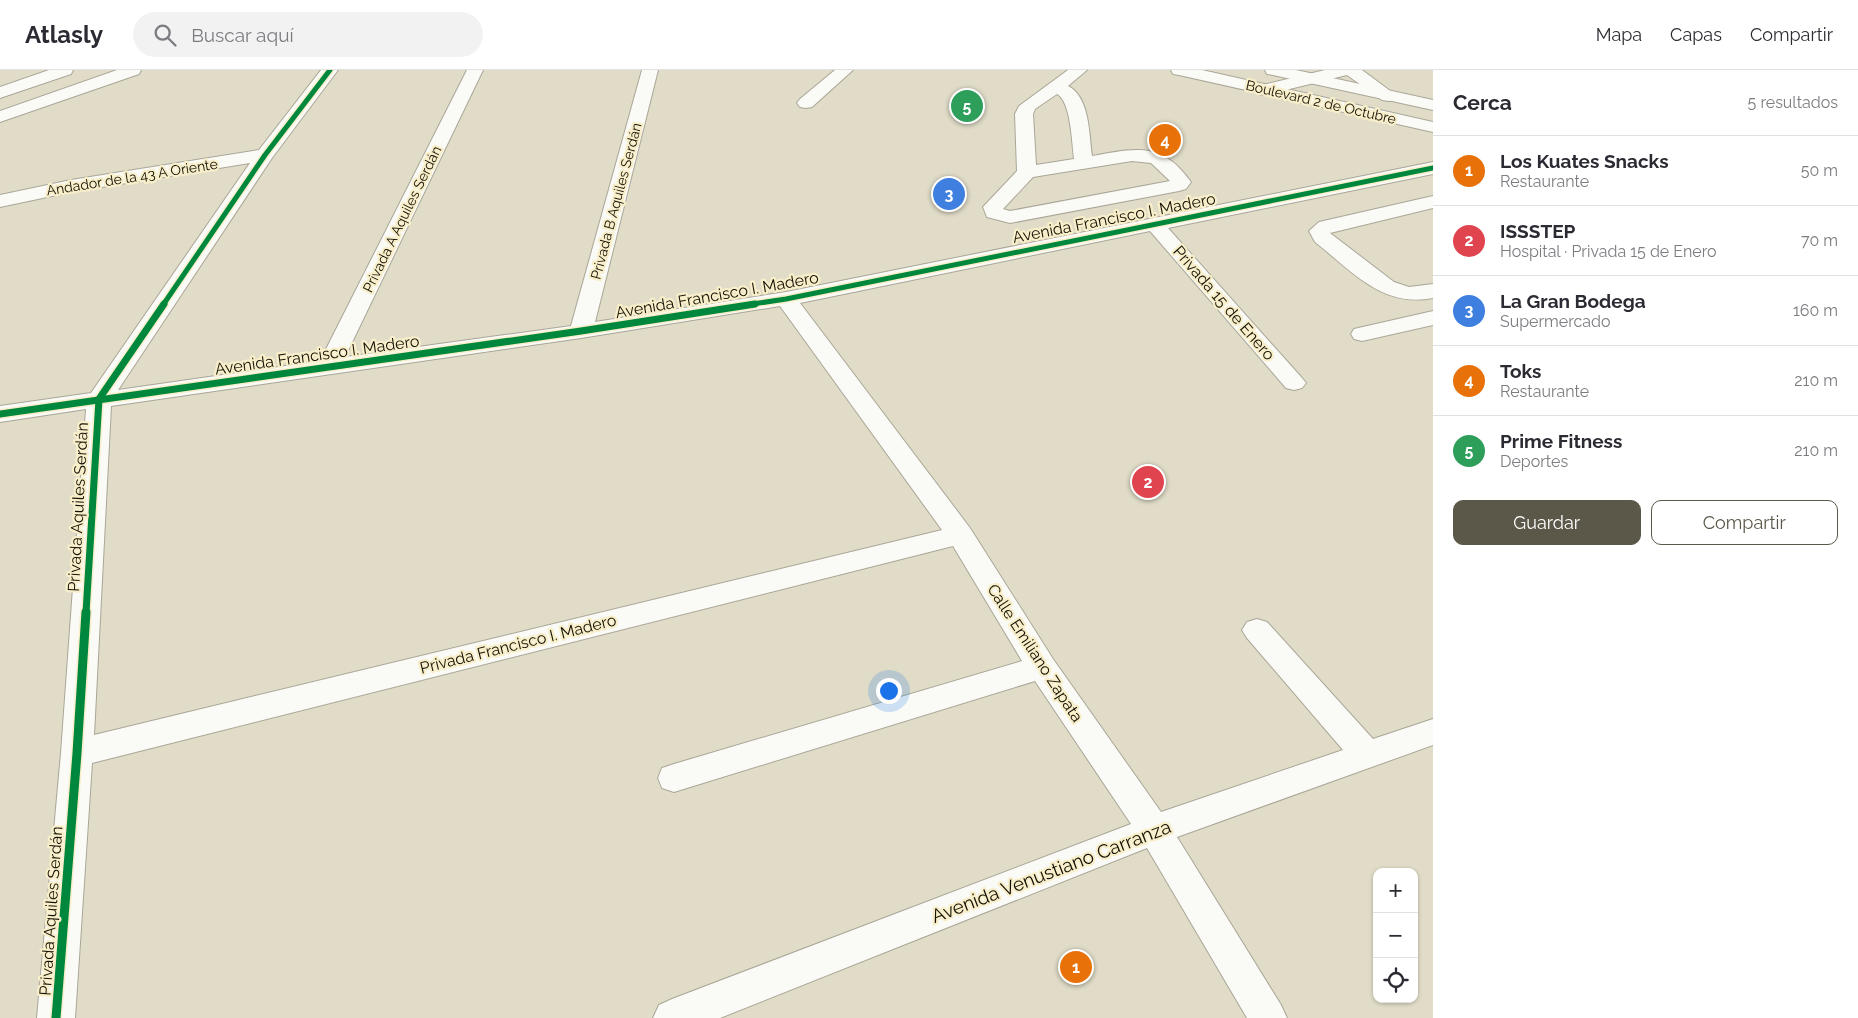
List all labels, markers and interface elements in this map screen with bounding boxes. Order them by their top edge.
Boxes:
search box [133,12,483,57]
text: Atlasly [25,20,103,49]
icon: search [151,21,179,49]
text: Buscar aquí [191,24,294,46]
text: Mapa [1596,24,1642,45]
text: Capas [1670,24,1722,45]
text: Compartir [1750,24,1833,45]
street label: Boulevard 2 de Octubre [1244,77,1398,127]
pin: 5 [951,87,983,125]
text: Cerca [1453,90,1512,115]
text: 5 resultados [1748,93,1838,112]
street label: Privada B Aquiles Serdán [587,121,645,281]
pin: 4 [1149,121,1181,159]
street label: Privada A Aquiles Serdán [360,143,444,295]
text: Los Kuates Snacks [1500,150,1669,172]
street label: Andador de la 43 A Oriente [45,156,219,198]
text: 1 [1465,161,1473,180]
text: 50 m [1801,161,1838,180]
text: Restaurante [1500,172,1589,191]
pin: 3 [933,175,965,213]
street label: Avenida Francisco I. Madero [1011,189,1217,247]
text: ISSSTEP [1500,220,1575,242]
text: 2 [1464,231,1474,250]
text: 70 m [1801,231,1838,250]
street label: Privada 15 de Enero [1169,242,1279,364]
text: Hospital · Privada 15 de Enero [1500,242,1717,261]
street label: Avenida Francisco I. Madero [614,268,820,322]
text: La Gran Bodega [1500,290,1646,312]
text: 3 [1465,301,1473,320]
text: 160 m [1793,301,1838,320]
text: Supermercado [1500,312,1611,331]
street label: Avenida Francisco I. Madero [214,331,420,379]
text: Toks [1500,360,1541,382]
text: 4 [1464,371,1474,390]
text: 210 m [1794,371,1838,390]
text: Restaurante [1500,382,1589,401]
street label: Privada Aquiles Serdán [64,422,92,592]
text: Prime Fitness [1500,430,1622,452]
text: 5 [1465,441,1473,460]
text: 210 m [1794,441,1838,460]
text: Deportes [1500,452,1568,471]
pin: 2 [1132,463,1164,501]
button: Guardar [1453,500,1641,545]
button: Compartir [1651,500,1838,545]
street label: Calle Emiliano Zapata [983,580,1087,726]
street label: Privada Francisco I. Madero [418,610,618,678]
your location [876,678,902,704]
street label: Avenida Venustiano Carranza [928,815,1174,927]
street label: Privada Aquiles Serdán [36,826,66,996]
map controls [1373,868,1418,1003]
button: + [1373,868,1418,913]
button: − [1373,913,1418,958]
pin: 1 [1060,948,1092,986]
button: locate [1373,958,1418,1003]

